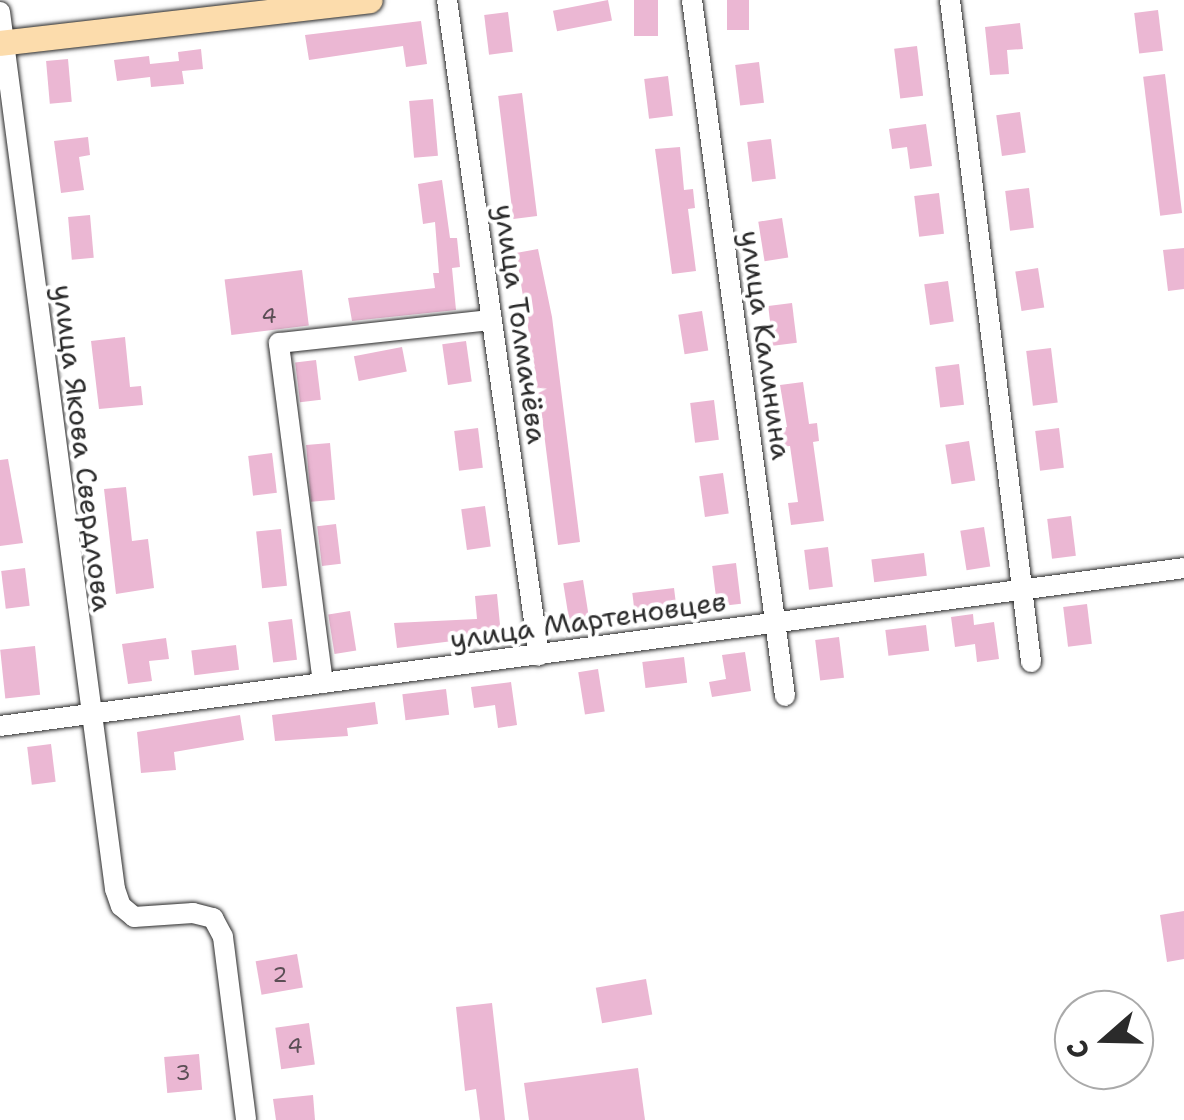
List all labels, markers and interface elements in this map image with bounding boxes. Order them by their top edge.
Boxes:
street label: улица Толмачёва [488,202,554,446]
street label: улица Калинина [733,228,799,462]
street label: улица Якова Свердлова [46,283,120,613]
house number: 4 [261,303,277,329]
street label: улица Мартеновцев [448,584,728,656]
house number: 2 [272,962,288,988]
north arrow [1054,990,1154,1090]
house number: 4 [287,1033,303,1059]
text: С [1057,1035,1098,1064]
house number: 3 [175,1060,191,1086]

